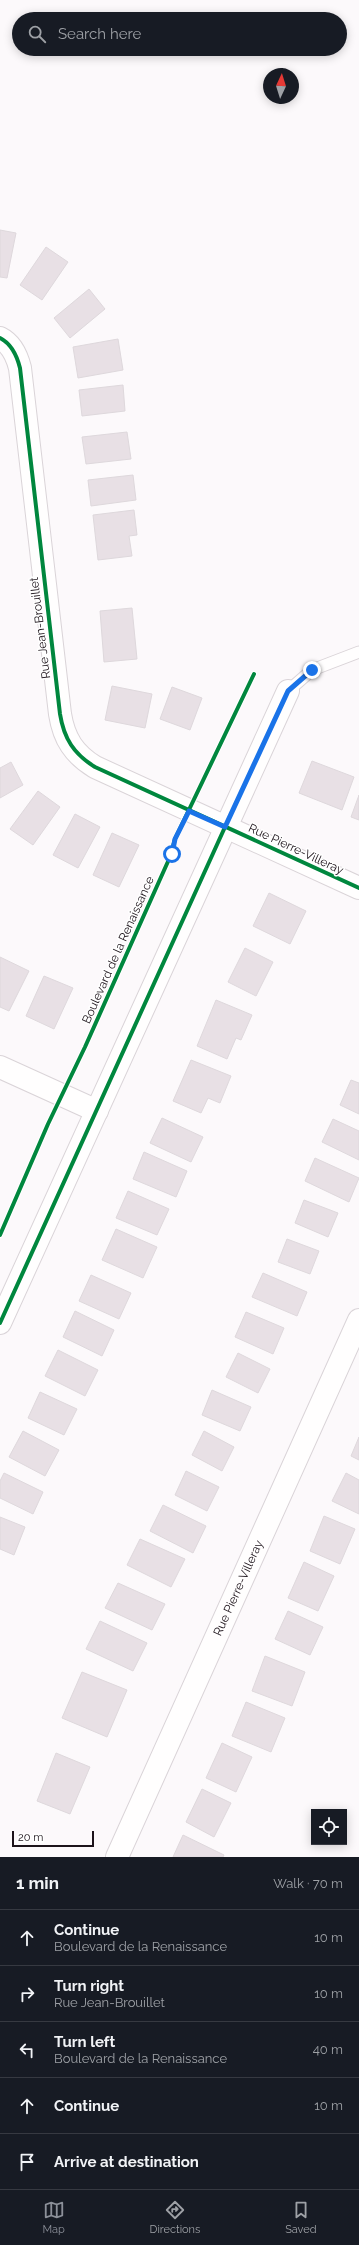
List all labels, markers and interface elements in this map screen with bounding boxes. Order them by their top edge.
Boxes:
search box [12,12,347,56]
icon: search [26,23,48,45]
text: Search here [58,25,141,43]
north arrow [263,68,299,104]
street label: Rue Jean-Brouillet [27,576,53,680]
route end [303,661,321,679]
street label: Rue Pierre-Villeray [246,821,346,877]
route start [163,845,181,863]
street label: Boulevard de la Renaissance [79,874,157,1026]
street label: Rue Pierre-Villeray [211,1538,266,1638]
map controls [311,1809,347,1845]
button: locate [311,1809,347,1845]
scale bar [12,1829,94,1848]
text: 20 m [18,1831,43,1844]
text: 1 min [16,1873,59,1893]
text: Walk · 70 m [273,1876,343,1891]
text: Continue [54,1921,119,1939]
icon: ahead [16,1927,38,1949]
text: 10 m [314,1930,343,1945]
text: Boulevard de la Renaissance [54,1939,227,1954]
text: Turn right [54,1977,124,1995]
icon: right [16,1983,38,2005]
text: 10 m [314,1986,343,2001]
text: Rue Jean-Brouillet [54,1995,165,2010]
text: Turn left [54,2033,115,2051]
icon: left [16,2039,38,2061]
text: 40 m [313,2042,343,2057]
text: Boulevard de la Renaissance [54,2051,227,2066]
icon: ahead [16,2095,38,2117]
text: Continue [54,2097,119,2115]
text: 10 m [314,2098,343,2113]
icon: arrive [16,2151,38,2173]
text: Arrive at destination [54,2153,199,2171]
tab: Map [42,2199,65,2236]
tab: Directions [150,2199,200,2236]
tab: Saved [285,2199,317,2236]

